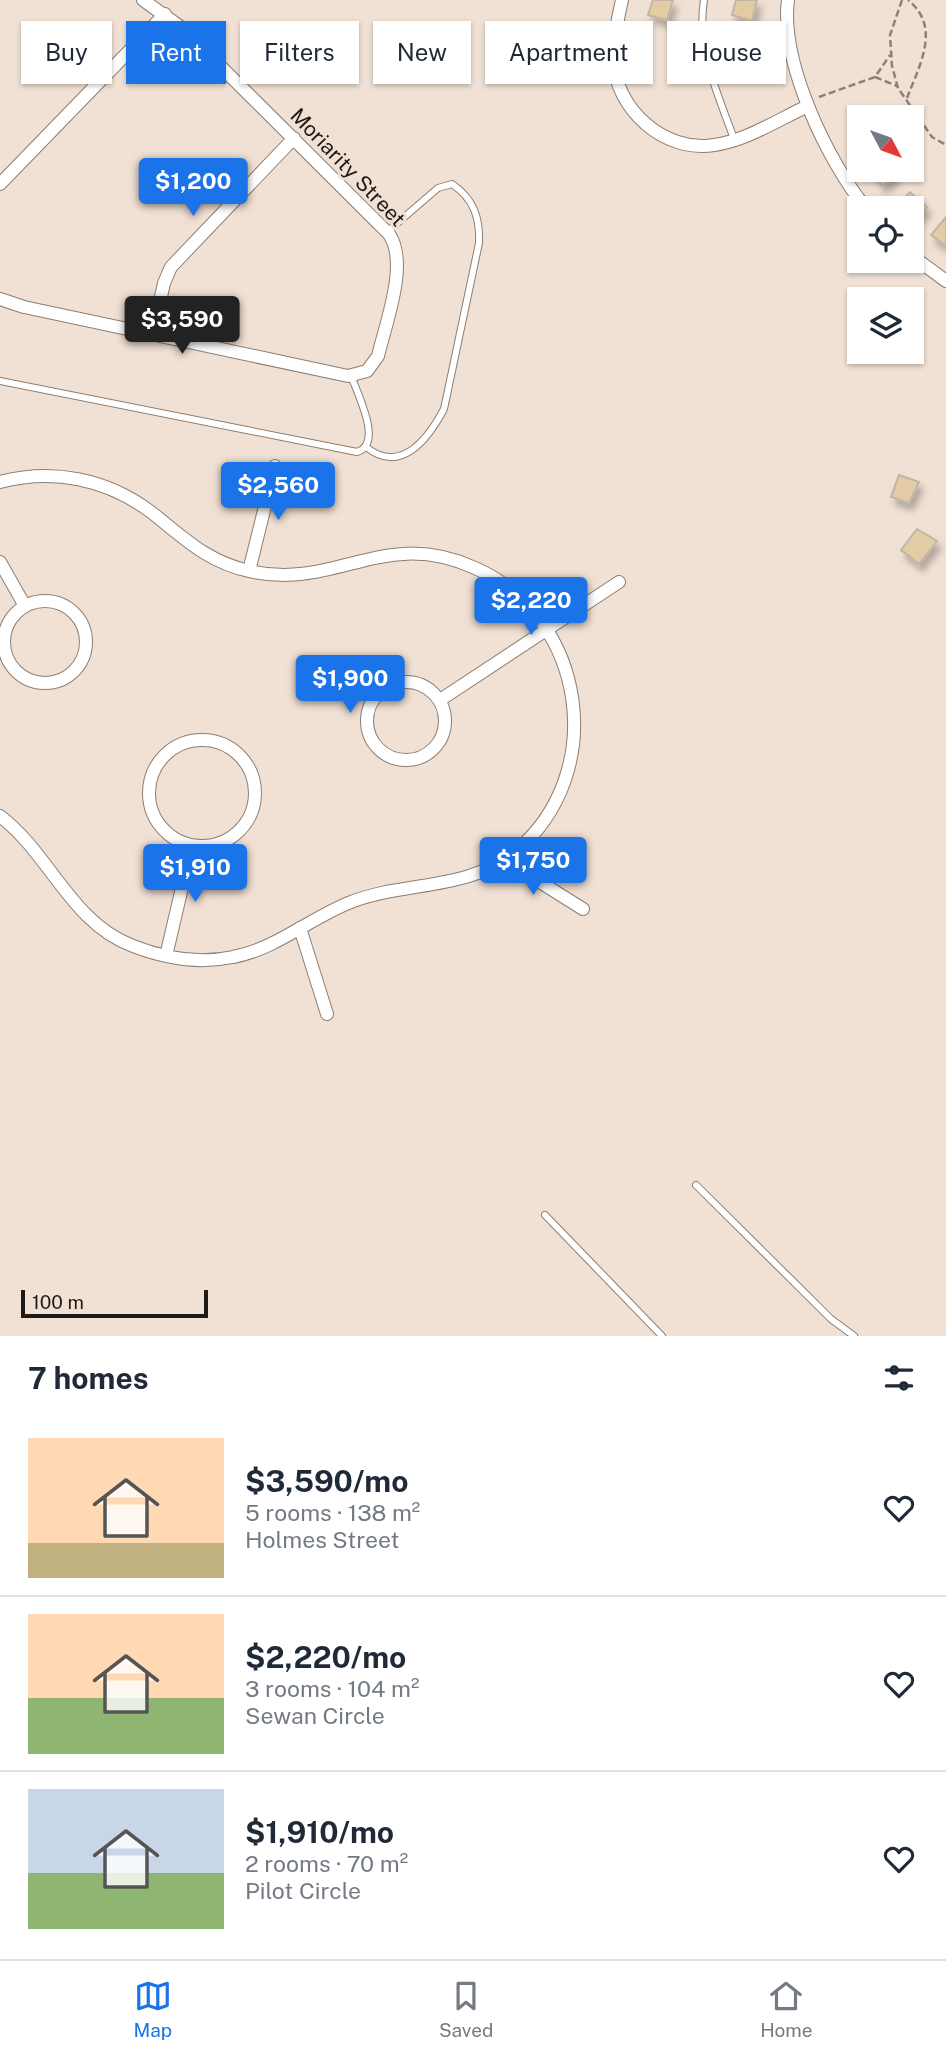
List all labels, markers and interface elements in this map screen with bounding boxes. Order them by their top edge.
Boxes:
chip: Buy [21,21,112,84]
chip: Rent [126,21,226,84]
chip: Filters [240,21,359,84]
chip: New [373,21,471,84]
chip: Apartment [485,21,653,84]
chip: House [667,21,786,84]
street label: Moriarity Street [285,103,411,231]
north arrow [847,105,924,182]
map controls [847,105,924,364]
pin: $1,200 [136,158,250,218]
text: $1,200 [155,167,231,194]
button: locate [847,196,924,273]
button: layers [847,287,924,364]
pin: $3,590 [125,296,239,356]
text: $3,590 [141,305,223,332]
pin: $2,560 [221,462,335,522]
text: $2,560 [237,471,319,498]
pin: $2,220 [474,578,588,637]
text: $2,220 [490,586,572,613]
pin: $1,900 [293,656,407,715]
text: $1,900 [312,664,388,691]
pin: $1,750 [476,838,590,897]
pin: $1,910 [138,844,252,904]
text: $1,750 [496,846,570,873]
text: $1,910 [159,853,231,880]
scale bar [21,1287,208,1319]
text: 100 m [32,1291,84,1313]
icon: filters [880,1359,918,1397]
text: 7 homes [28,1360,149,1396]
text: $3,590/mo [245,1463,409,1499]
icon: home [84,1466,168,1550]
icon: heart [880,1489,918,1527]
text: 5 rooms · 138 m² [245,1499,420,1526]
text: Holmes Street [245,1526,400,1553]
text: $2,220/mo [245,1639,406,1675]
icon: home [84,1642,168,1726]
icon: heart [880,1665,918,1703]
text: 3 rooms · 104 m² [245,1675,419,1702]
text: Sewan Circle [245,1702,385,1729]
text: $1,910/mo [245,1814,394,1850]
icon: home [84,1817,168,1901]
icon: heart [880,1840,918,1878]
text: 2 rooms · 70 m² [245,1850,408,1877]
text: Pilot Circle [245,1877,361,1904]
tab: Map [133,1977,172,2041]
tab: Saved [439,1977,493,2041]
tab: Home [760,1977,813,2041]

